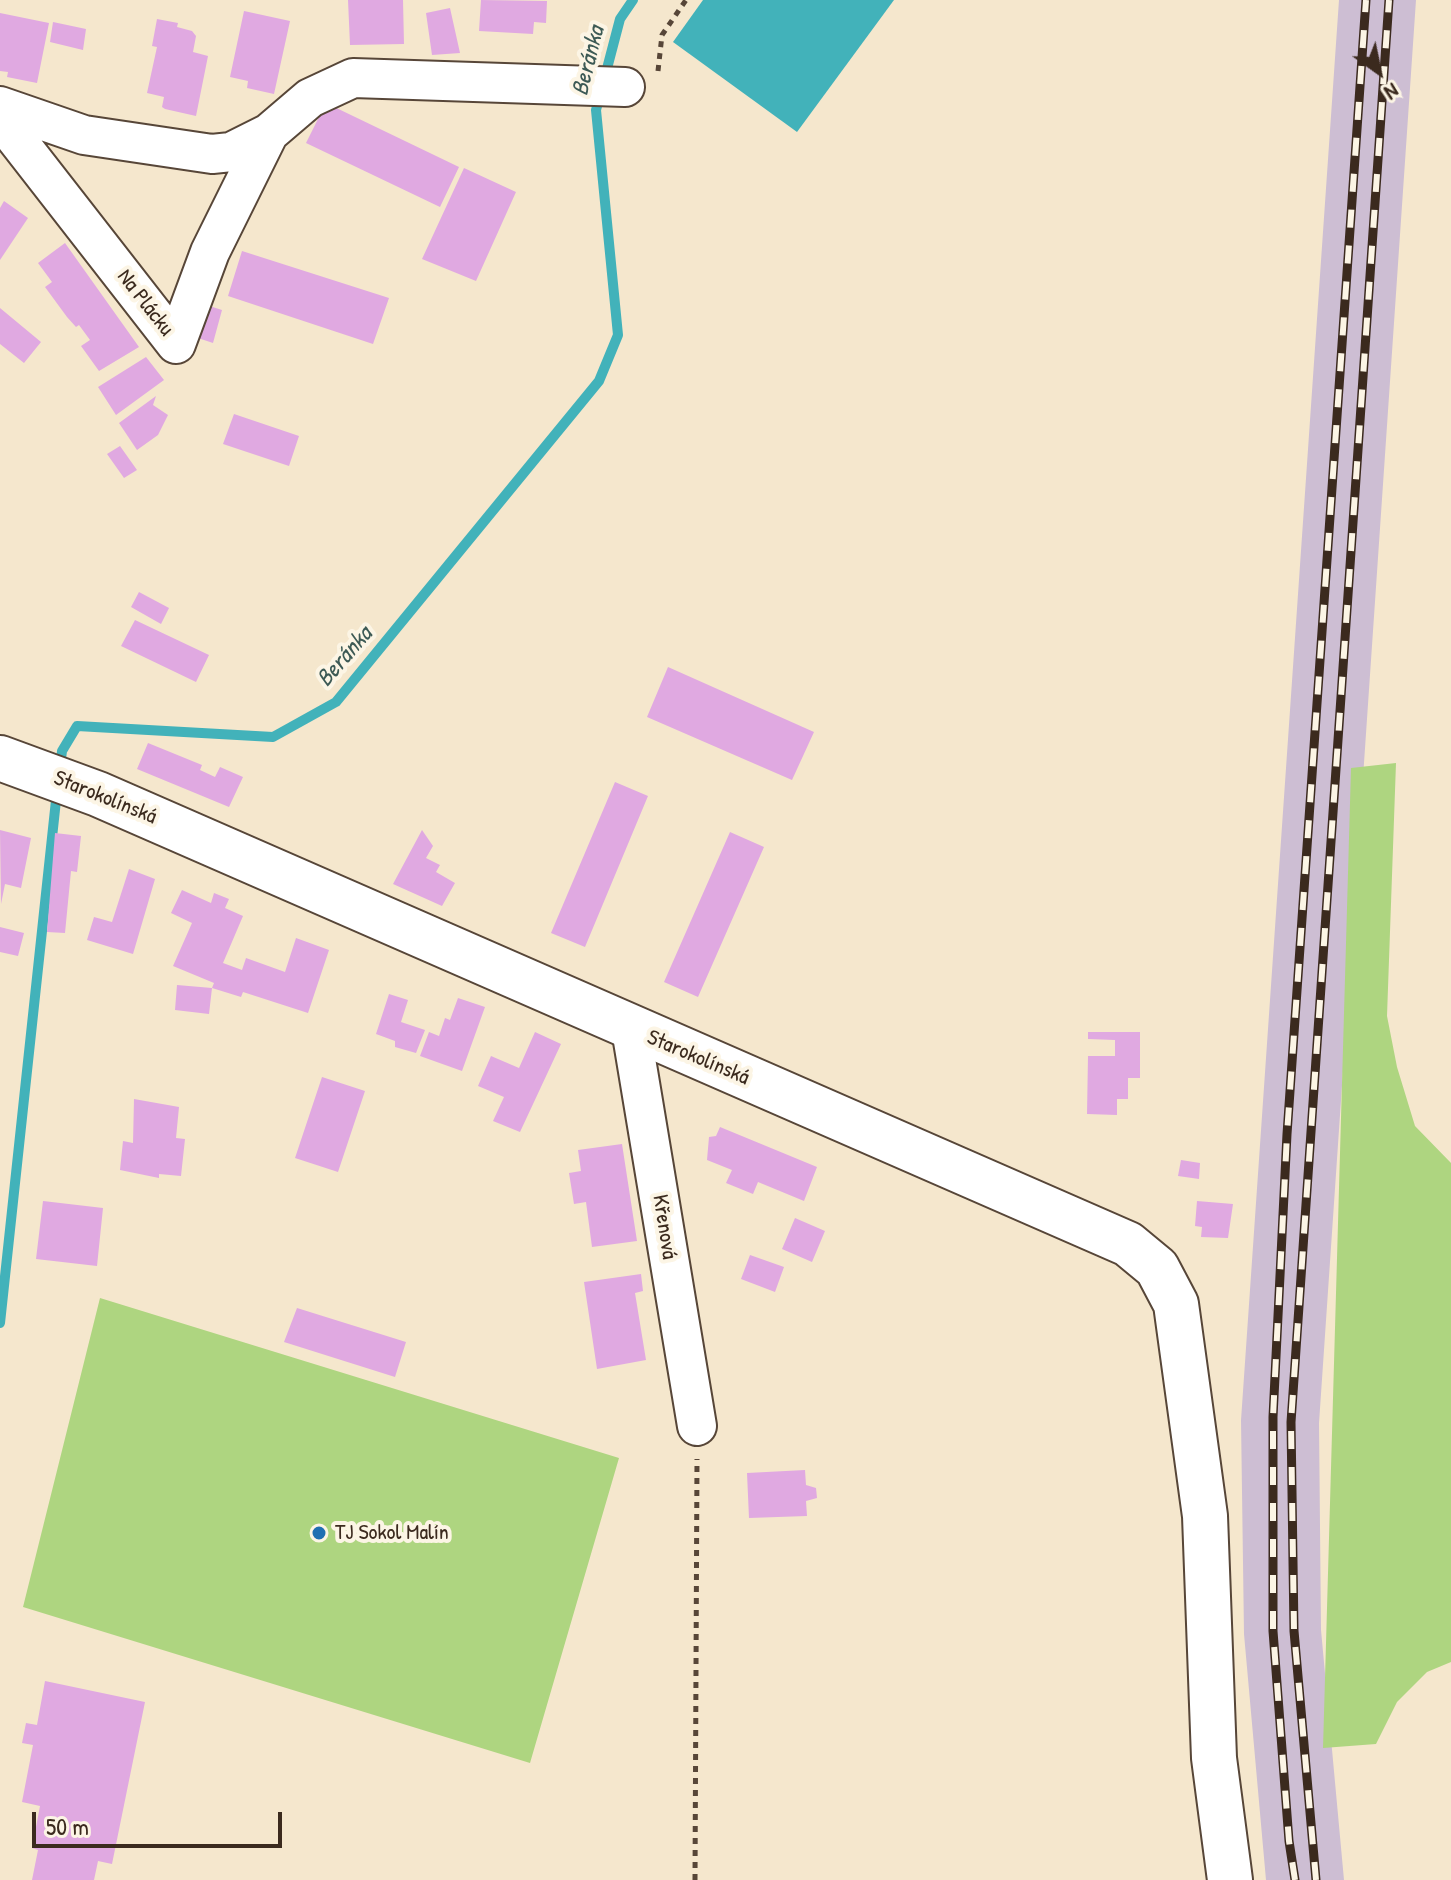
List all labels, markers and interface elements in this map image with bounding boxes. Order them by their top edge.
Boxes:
water label: Beránka [566,23,612,99]
north arrow [1339,32,1419,112]
text: N [1379,76,1405,108]
street label: Na Plácku [111,265,179,341]
water label: Beránka [311,621,379,693]
street label: Starokolínská [50,765,160,831]
street label: Starokolínská [643,1025,753,1091]
street label: Křenová [646,1193,682,1261]
place label: TJ Sokol Malín [335,1520,449,1546]
marker: TJ Sokol Malín [310,1524,328,1542]
scale bar [36,1796,286,1846]
text: 50 m [46,1810,89,1842]

